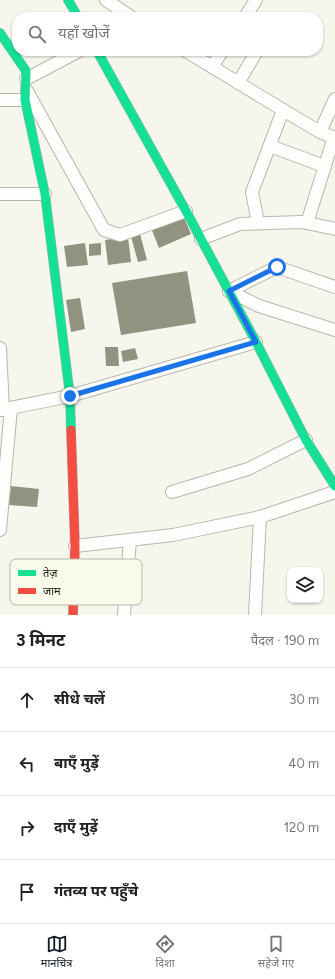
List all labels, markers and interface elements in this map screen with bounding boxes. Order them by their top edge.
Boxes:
search box [12,12,323,56]
icon: search [26,23,48,45]
text: यहाँ खोजें [58,24,110,42]
route start [268,258,286,276]
route end [61,387,79,405]
legend [10,559,142,605]
text: तेज़ [43,567,58,580]
map controls [287,567,323,603]
button: layers [287,567,323,603]
text: जाम [43,585,61,598]
text: 3 मिनट [16,630,65,650]
text: पैदल · 190 m [251,633,319,648]
icon: ahead [16,689,38,711]
text: सीधे चलें [54,690,105,708]
text: 30 m [289,692,319,707]
icon: left [16,753,38,775]
text: बाएँ मुड़ें [54,754,99,772]
text: 40 m [288,756,319,771]
icon: right [16,817,38,839]
text: दाएँ मुड़ें [54,818,98,836]
text: 120 m [284,820,319,835]
icon: arrive [16,881,38,903]
text: गंतव्य पर पहुँचे [54,882,138,900]
tab: मानचित्र [41,933,72,971]
tab: दिशा [154,933,176,971]
tab: सहेजे गए [258,933,294,971]

